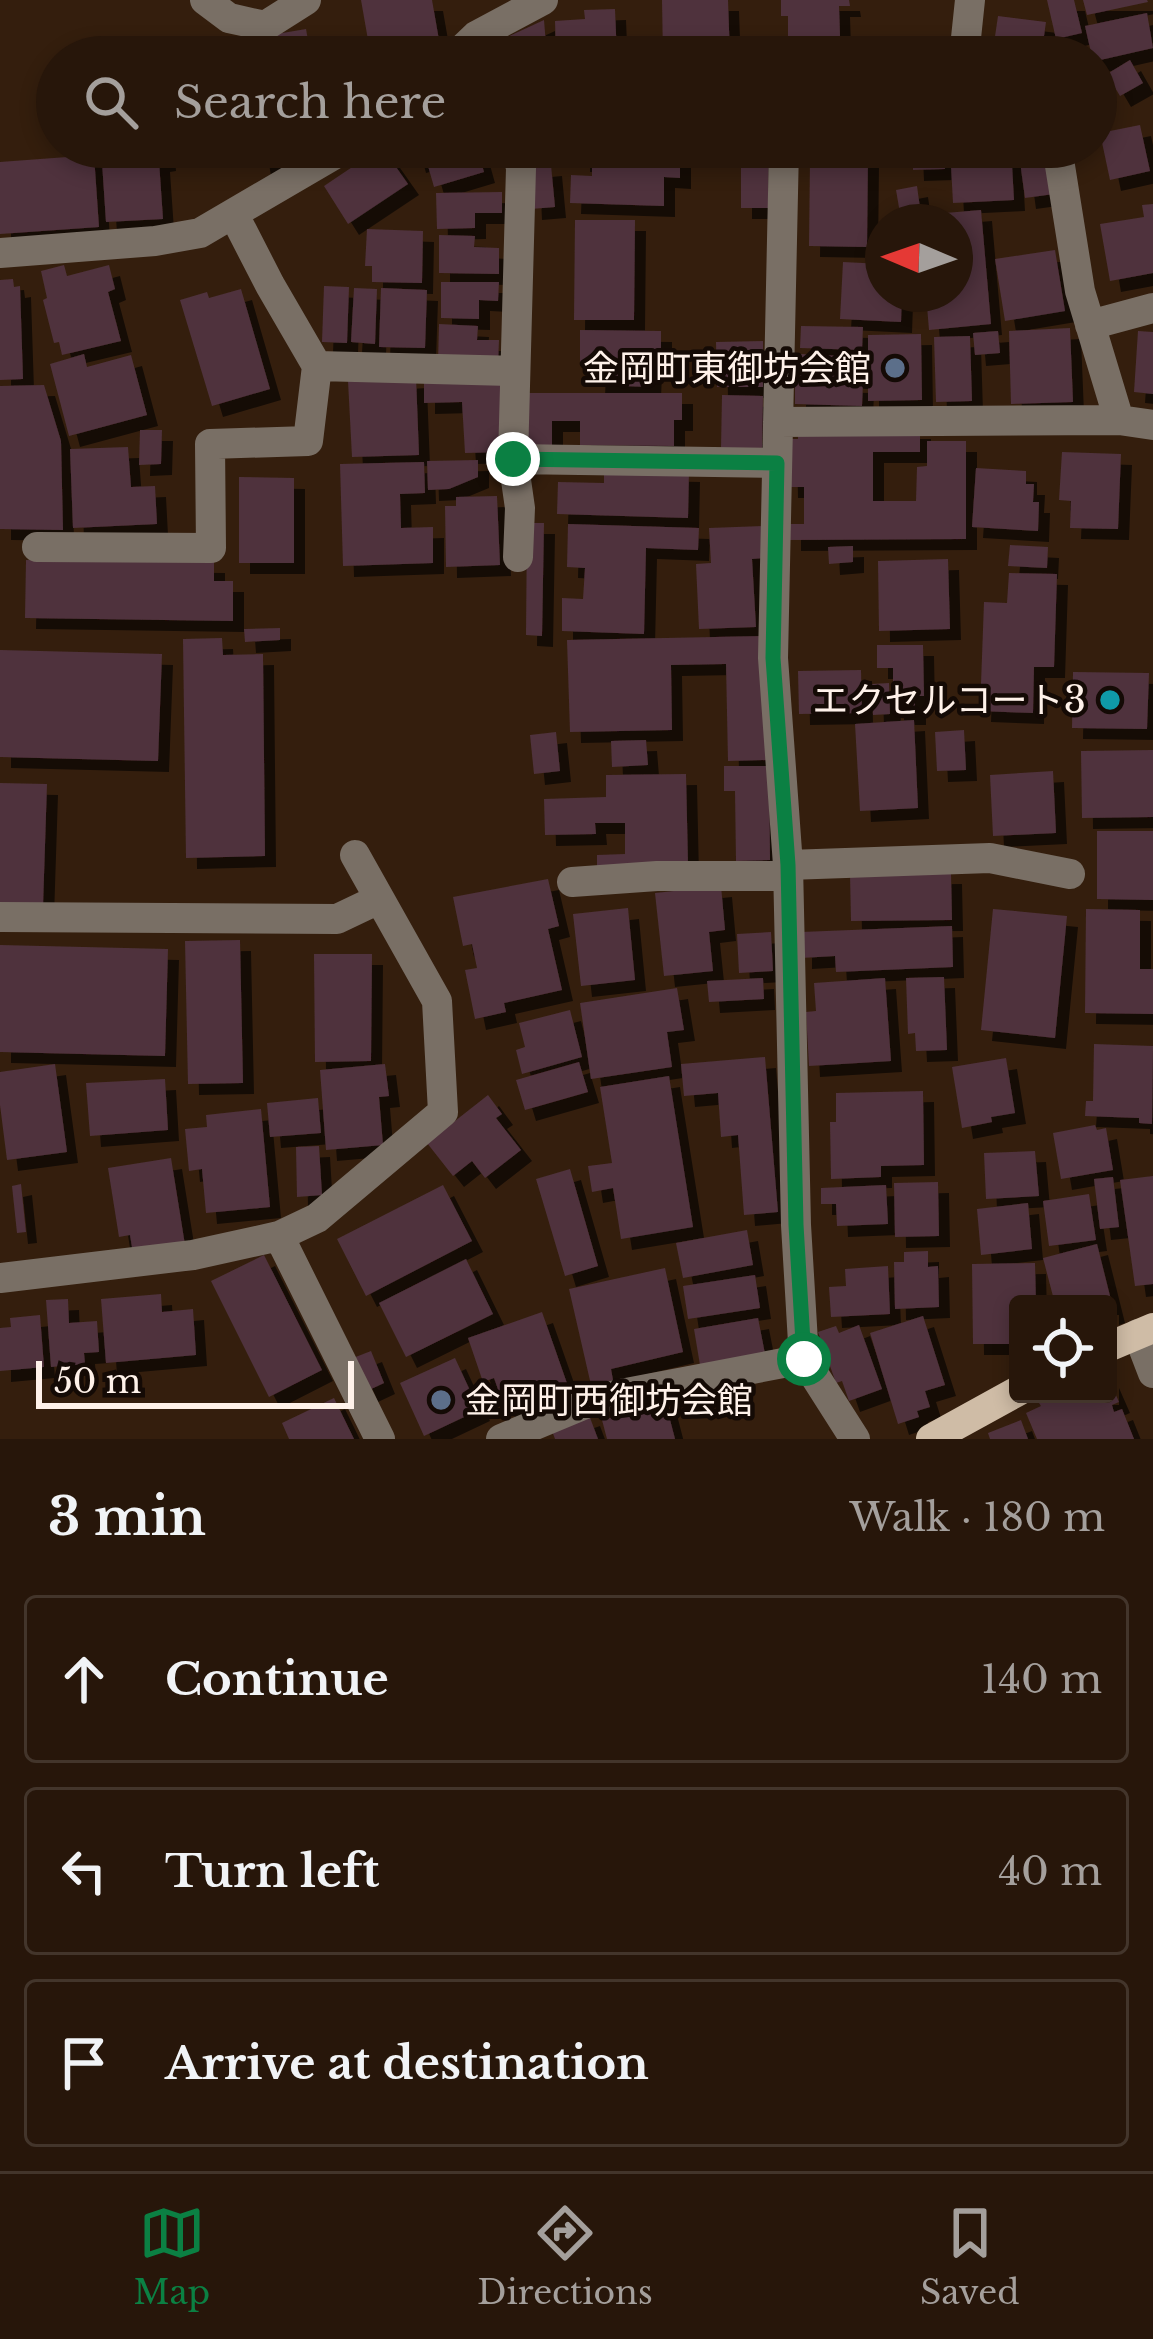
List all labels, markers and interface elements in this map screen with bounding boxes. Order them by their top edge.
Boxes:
search box [36,36,1117,168]
icon: search [78,69,144,135]
text: Search here [174,74,446,130]
north arrow [865,204,973,312]
place label: 金岡町東御坊会館 [583,346,871,391]
marker: 金岡町東御坊会館 [882,355,908,381]
route end [486,432,540,486]
place label: エクセルコート3 [813,678,1086,723]
marker: エクセルコート3 [1097,687,1123,713]
map controls [1009,1295,1117,1403]
button: locate [1009,1295,1117,1403]
route start [777,1332,831,1386]
scale bar [36,1355,354,1408]
text: 50 m [54,1361,141,1402]
place label: 金岡町西御坊会館 [465,1378,753,1423]
marker: 金岡町西御坊会館 [428,1387,454,1413]
text: 3 min [48,1486,206,1549]
text: Walk · 180 m [849,1493,1105,1542]
icon: ahead [51,1646,117,1712]
text: Continue [165,1651,389,1707]
text: 140 m [981,1655,1102,1704]
icon: left [51,1838,117,1904]
text: Turn left [165,1843,379,1899]
text: 40 m [998,1847,1102,1896]
icon: arrive [51,2030,117,2096]
text: Arrive at destination [165,2035,649,2091]
tab: Map [134,2200,210,2313]
tab: Directions [477,2200,653,2313]
tab: Saved [920,2200,1019,2313]

